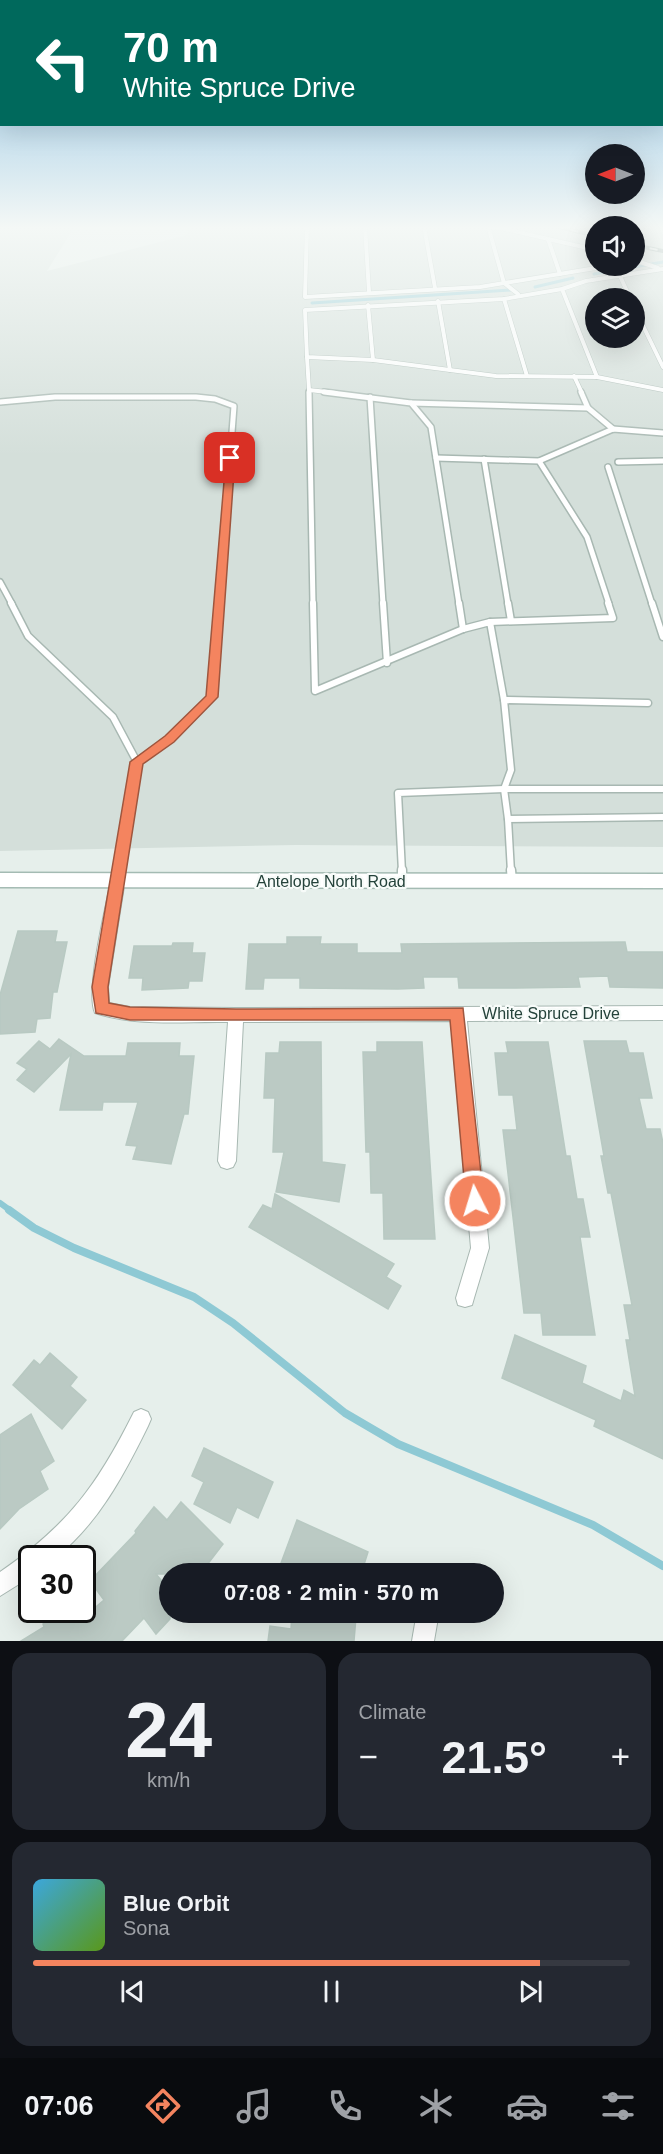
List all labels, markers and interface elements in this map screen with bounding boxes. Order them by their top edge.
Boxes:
icon: left [24,24,102,102]
text: 70 m [123,24,219,71]
text: White Spruce Drive [123,73,356,103]
north arrow [585,144,645,204]
map controls [585,144,645,348]
button: sound [585,216,645,276]
button: layers [585,288,645,348]
pin [204,432,255,483]
icon: arrive [213,441,246,474]
street label: Antelope North Road [256,873,406,890]
street label: White Spruce Drive [482,1005,620,1022]
position arrow [443,1169,507,1233]
speed limit sign: 30 [18,1545,96,1623]
text: 07:08 · 2 min · 570 m [224,1580,439,1605]
text: 24 [125,1686,212,1774]
text: Climate [359,1701,426,1723]
text: 21.5° [441,1732,547,1783]
text: − [359,1738,378,1775]
text: + [611,1738,630,1775]
text: km/h [147,1769,190,1791]
text: Blue Orbit [123,1891,229,1916]
text: Sona [123,1917,170,1939]
icon: previous [116,1975,149,2008]
icon: pause [315,1975,348,2008]
icon: next [514,1975,547,2008]
icon: directions [142,2085,184,2127]
icon: music [233,2085,275,2127]
icon: phone [324,2085,366,2127]
icon: climate [415,2085,457,2127]
icon: car [506,2085,548,2127]
icon: filters [597,2085,639,2127]
text: 07:06 [24,2091,93,2121]

